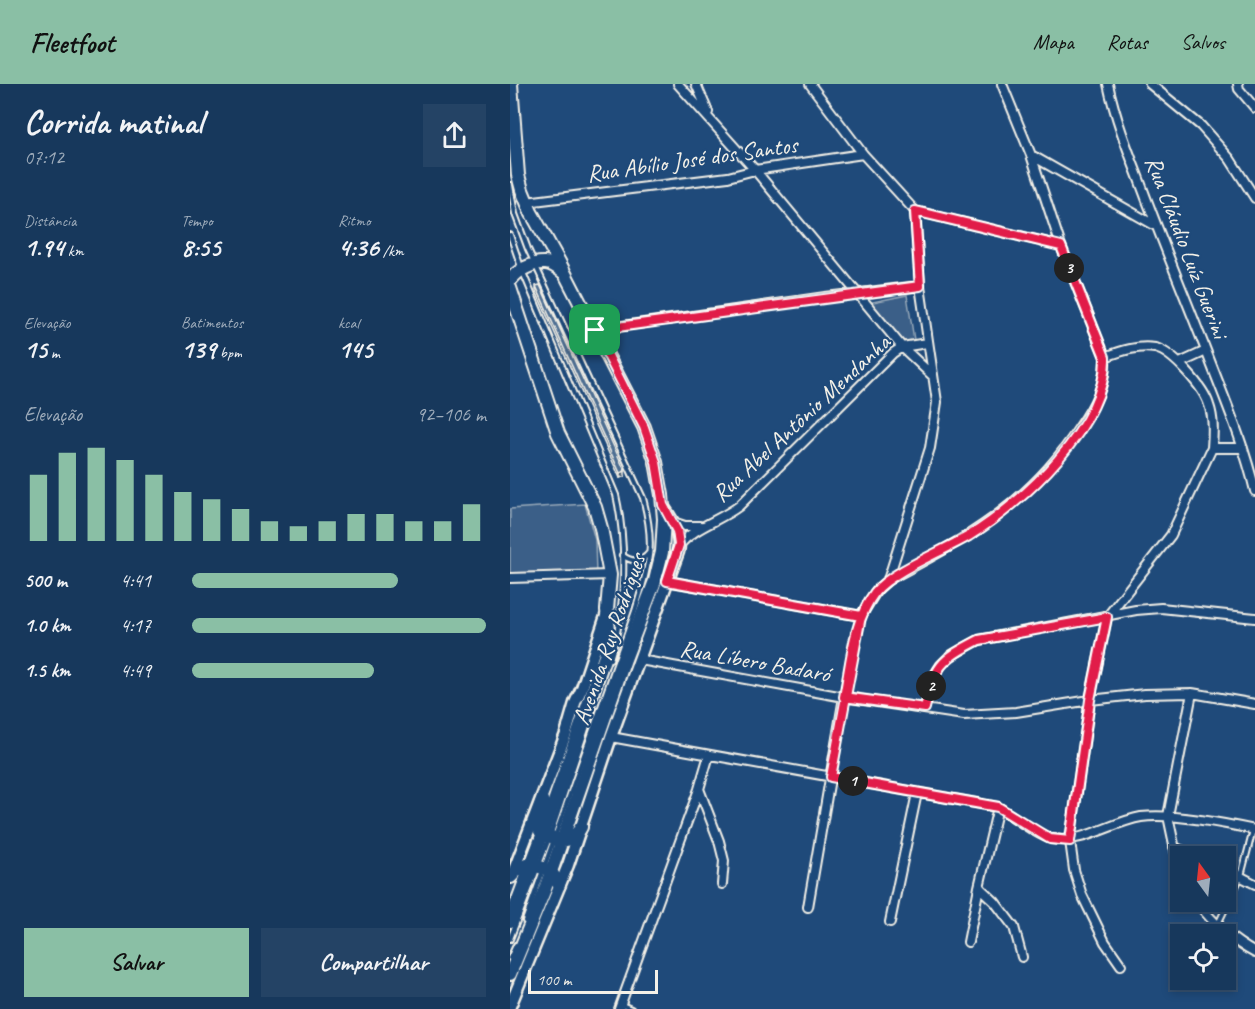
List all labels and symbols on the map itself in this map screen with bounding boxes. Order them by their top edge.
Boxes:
street label: Rua Abílio José dos Santos [585,129,801,189]
street label: Rua Cláudio Luíz Guerini [1139,152,1236,345]
pin: 3 [1054,253,1084,283]
pin [569,304,620,355]
street label: Rua Abel Antônio Mendanha [706,327,897,508]
street label: Avenida Ruy Rodrigues [566,548,653,729]
street label: Rua Líbero Badaró [678,633,836,690]
pin: 2 [916,671,946,701]
pin: 1 [838,766,868,796]
north arrow [1170,846,1236,912]
scale bar [528,967,658,994]

